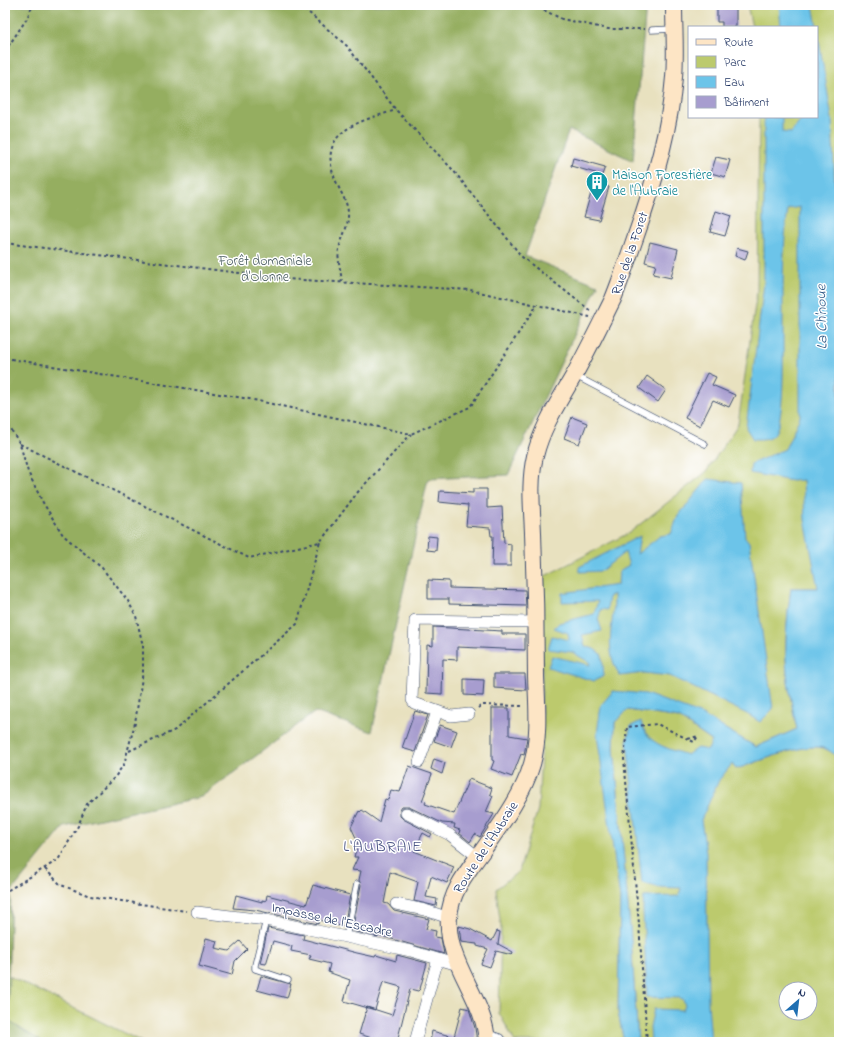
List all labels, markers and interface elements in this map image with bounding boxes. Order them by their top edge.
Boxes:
legend [688,26,818,118]
text: Route [724,34,754,52]
text: Parc [724,54,746,72]
text: Eau [724,74,745,92]
text: Bâtiment [723,94,769,112]
place label: Maison Forestière de l'Aubraie [612,165,713,202]
building icon: Maison Forestière de l'Aubraie [584,169,610,202]
street label: Rue de la Foret [606,209,655,298]
park label: Forêt domaniale d'Olonne [217,251,312,288]
water label: La Ch'noue [810,283,834,350]
street label: Route de L'Aubraie [448,797,524,898]
district label: L'AUBRAIE [343,835,423,859]
street label: Impasse de l'Escadre [270,897,395,944]
north arrow [778,981,818,1021]
text: N [795,984,809,1002]

